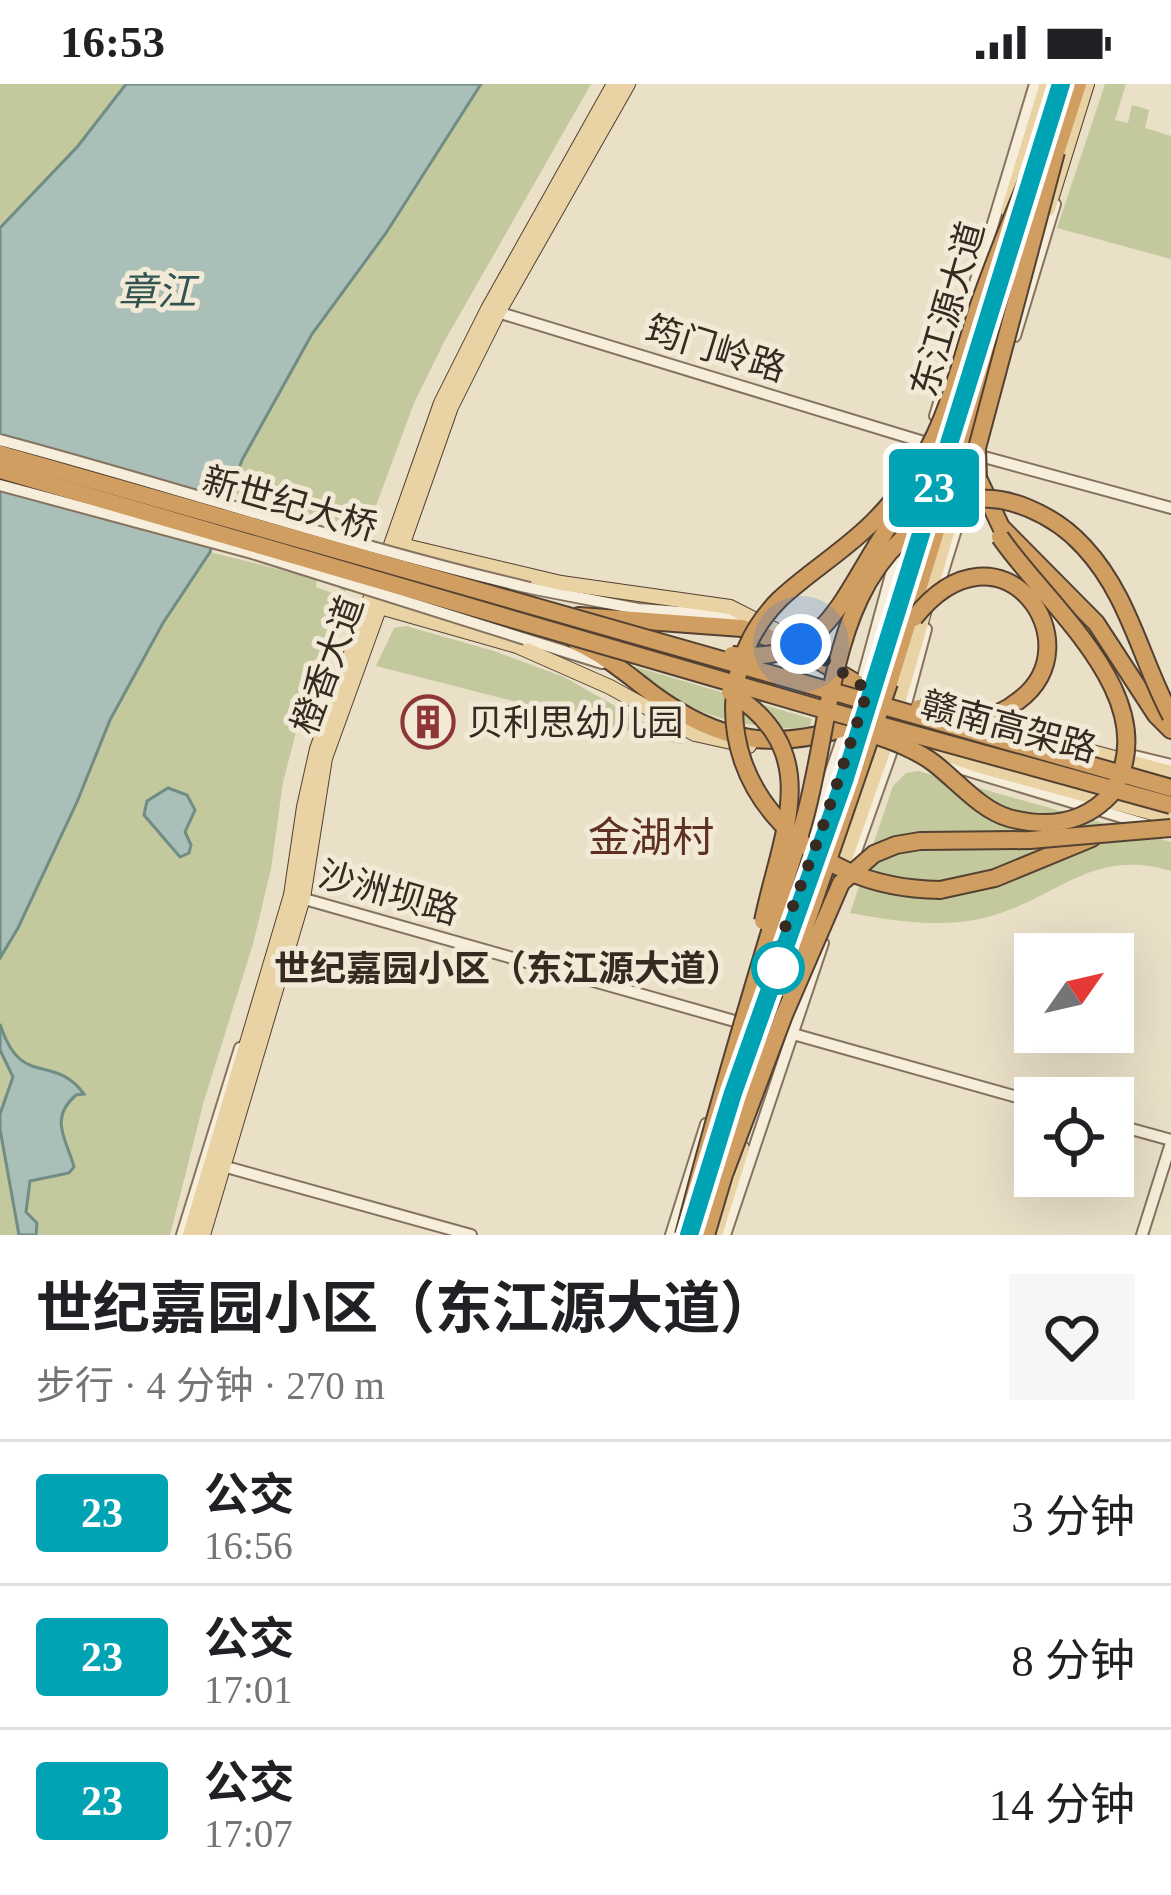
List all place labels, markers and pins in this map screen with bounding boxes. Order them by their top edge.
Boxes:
building icon: 贝利思幼儿园 [400,694,456,750]
place label: 贝利思幼儿园 [467,703,683,743]
marker: 世纪嘉园小区（东江源大道） [753,943,803,993]
place label: 世纪嘉园小区（东江源大道） [274,949,742,989]

